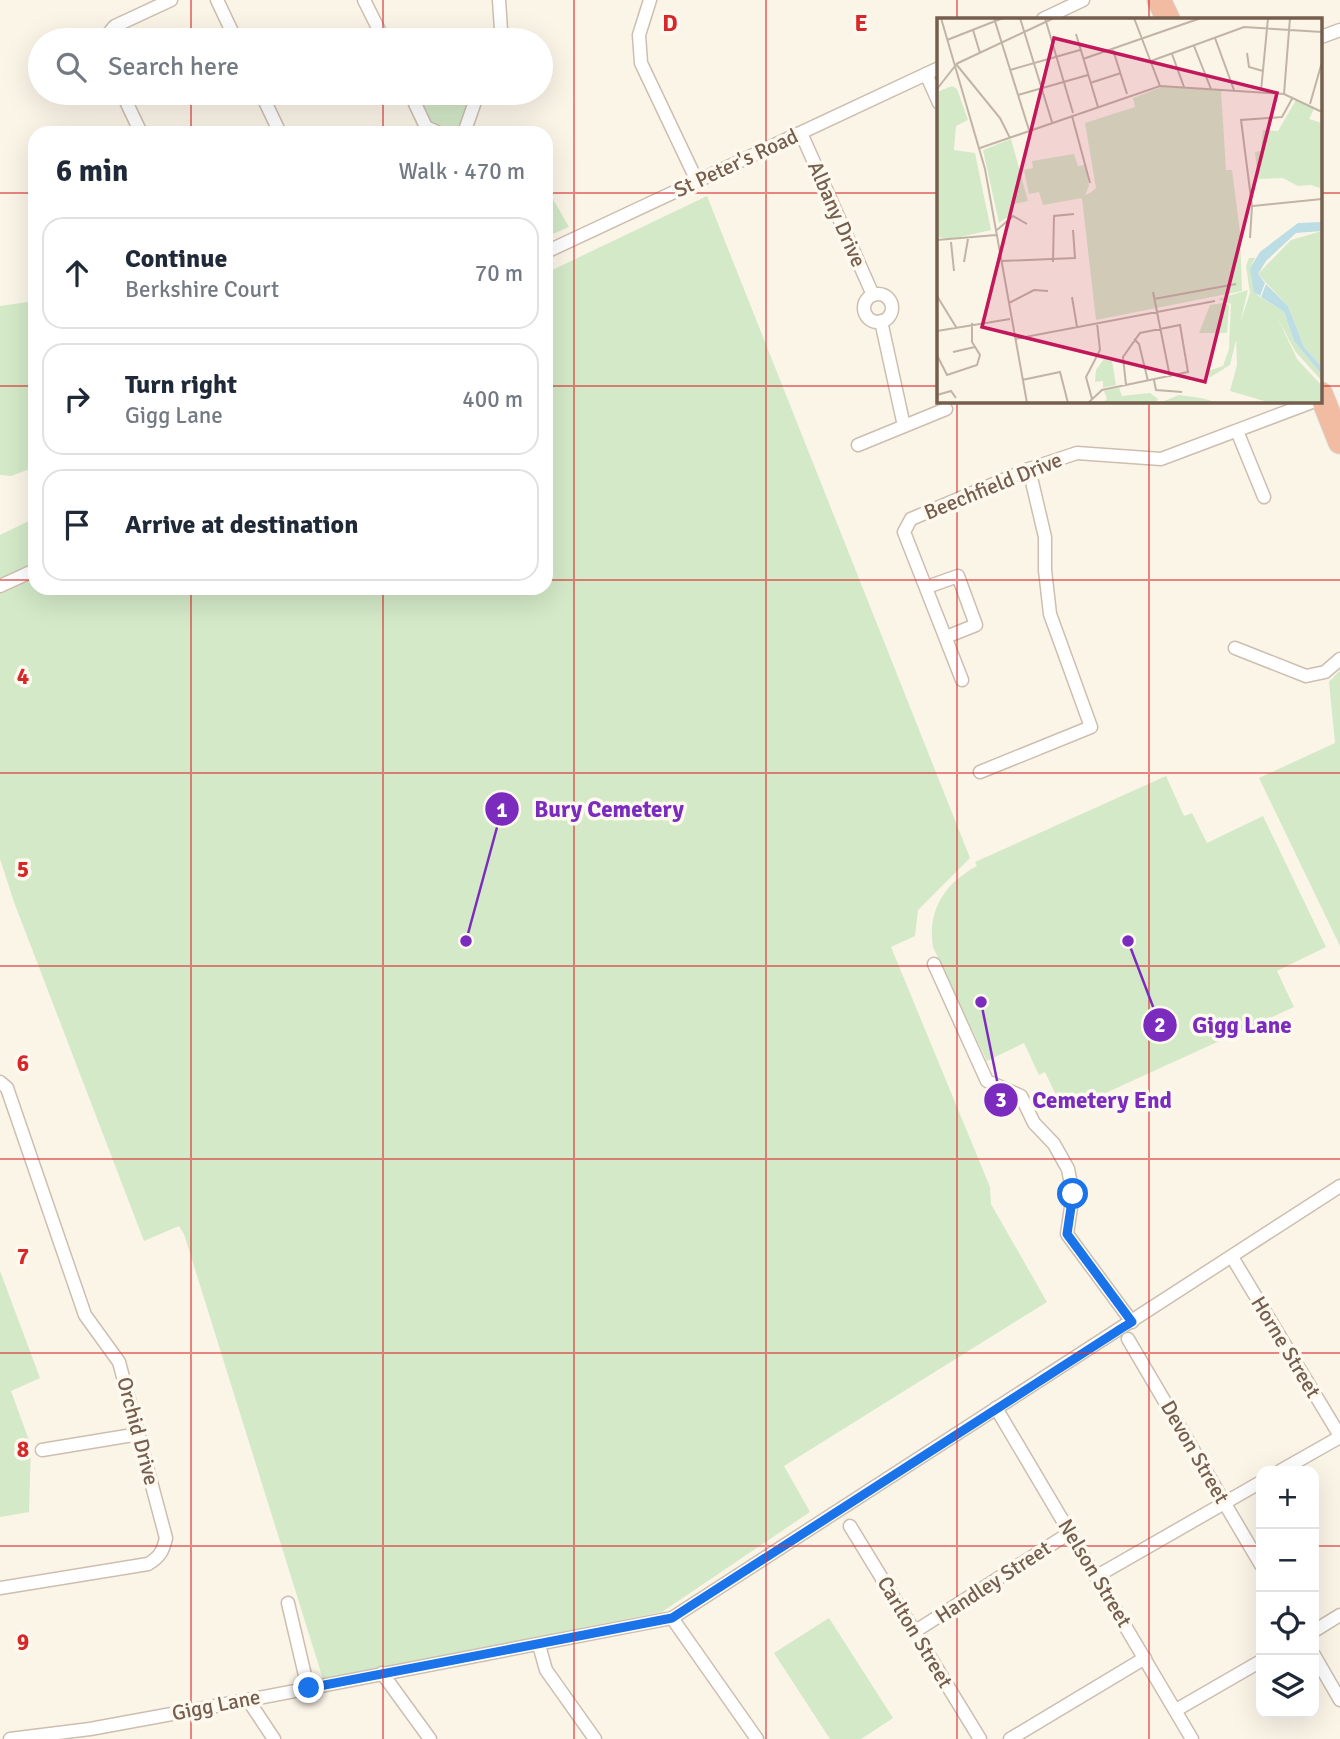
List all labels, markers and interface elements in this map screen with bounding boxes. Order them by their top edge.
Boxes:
text: D [662,9,678,38]
text: E [854,9,868,38]
inset map [937,18,1322,402]
search box [28,28,553,105]
icon: search [52,48,90,86]
text: Search here [108,51,239,83]
street label: St Peter's Road [670,123,802,203]
text: 6 min [56,153,128,190]
text: Walk · 470 m [399,157,525,186]
street label: Albany Drive [802,157,872,271]
text: Continue [125,243,227,275]
icon: ahead [58,254,96,292]
text: 70 m [475,259,523,288]
text: Berkshire Court [125,275,279,304]
text: Turn right [125,369,237,401]
icon: right [58,380,96,418]
text: 400 m [462,385,523,414]
text: Gigg Lane [125,401,223,430]
street label: Beechfield Drive [920,447,1066,525]
icon: arrive [58,506,96,544]
text: Arrive at destination [125,509,358,541]
text: 4 [17,662,29,691]
callout: Bury Cemetery [485,787,698,831]
text: Bury Cemetery [534,795,684,824]
text: 1 [496,797,508,823]
text: 5 [17,855,29,884]
callout: Gigg Lane [1143,1003,1305,1047]
text: Gigg Lane [1192,1011,1292,1040]
text: 2 [1154,1012,1166,1038]
text: 6 [17,1049,29,1078]
callout: Cemetery End [983,1078,1186,1122]
text: Cemetery End [1032,1086,1172,1115]
text: 3 [995,1087,1007,1113]
route start [1057,1178,1088,1209]
text: 7 [17,1242,29,1271]
street label: Horne Street [1245,1291,1327,1403]
street label: Orchid Drive [111,1374,165,1488]
street label: Devon Street [1155,1396,1235,1508]
text: 8 [17,1435,29,1464]
map controls [1256,1466,1319,1718]
button: + [1256,1466,1319,1529]
street label: Nelson Street [1052,1514,1138,1632]
button: − [1256,1529,1319,1592]
street label: Handley Street [930,1535,1056,1629]
street label: Carlton Street [872,1571,958,1693]
button: locate [1256,1592,1319,1655]
text: 9 [17,1628,29,1657]
button: layers [1256,1655,1319,1718]
route end [293,1672,324,1703]
street label: Gigg Lane [170,1684,262,1726]

